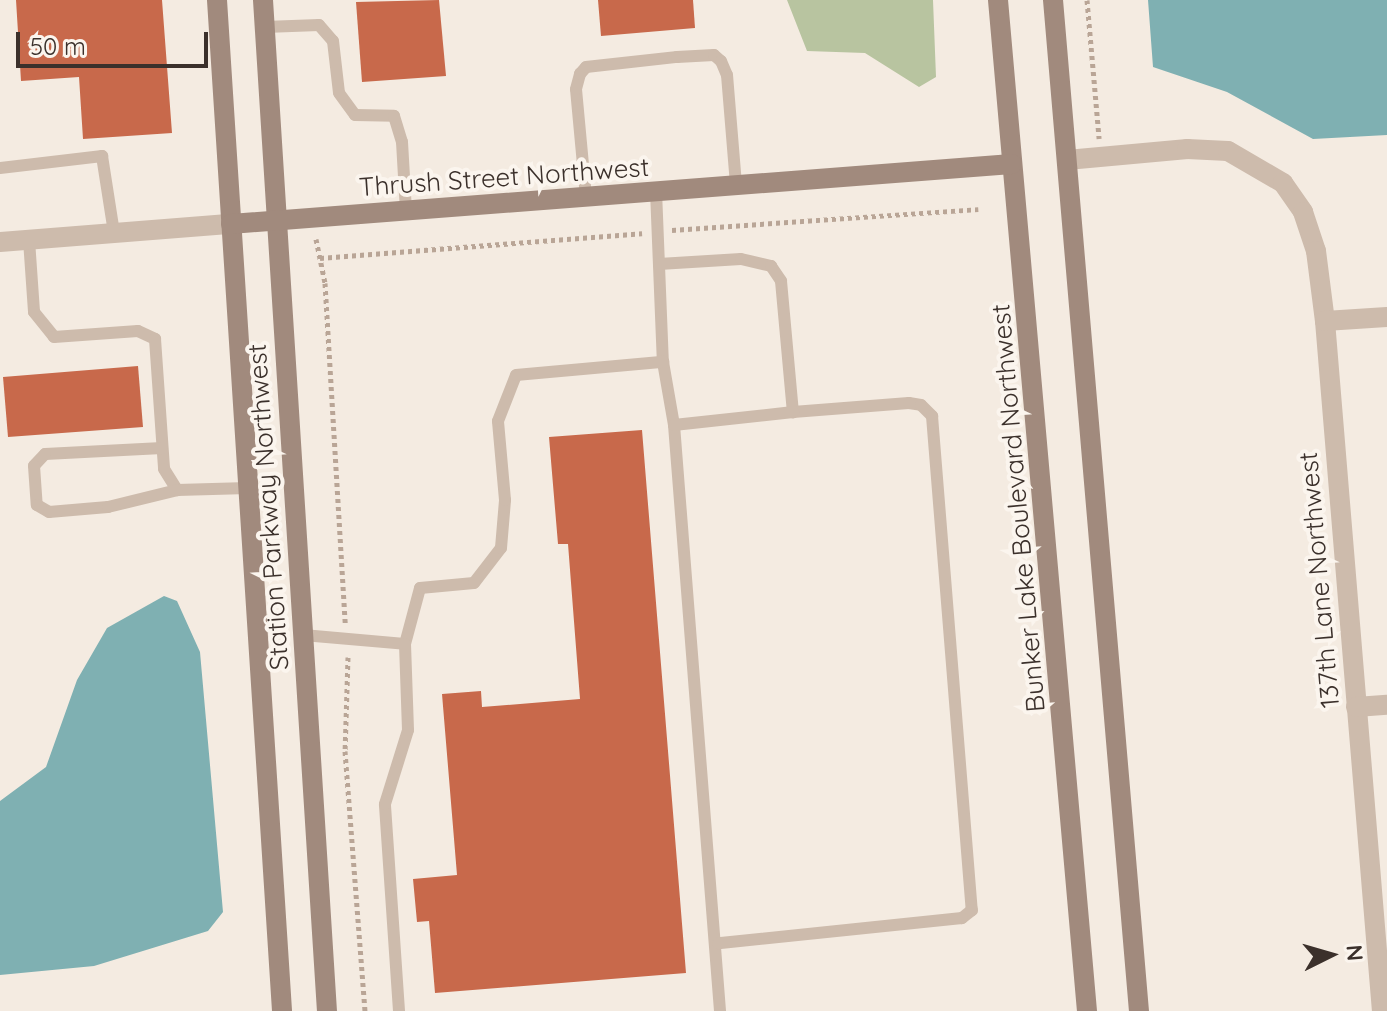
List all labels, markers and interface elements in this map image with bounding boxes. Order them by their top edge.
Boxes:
scale bar [20,16,212,66]
text: 50 m [30,31,86,61]
street label: Thrush Street Northwest [358,151,650,203]
street label: Bunker Lake Boulevard Northwest [985,303,1051,713]
street label: Station Parkway Northwest [241,343,295,671]
street label: 137th Lane Northwest [1292,451,1346,709]
north arrow [1291,915,1371,995]
text: N [1340,944,1370,962]

